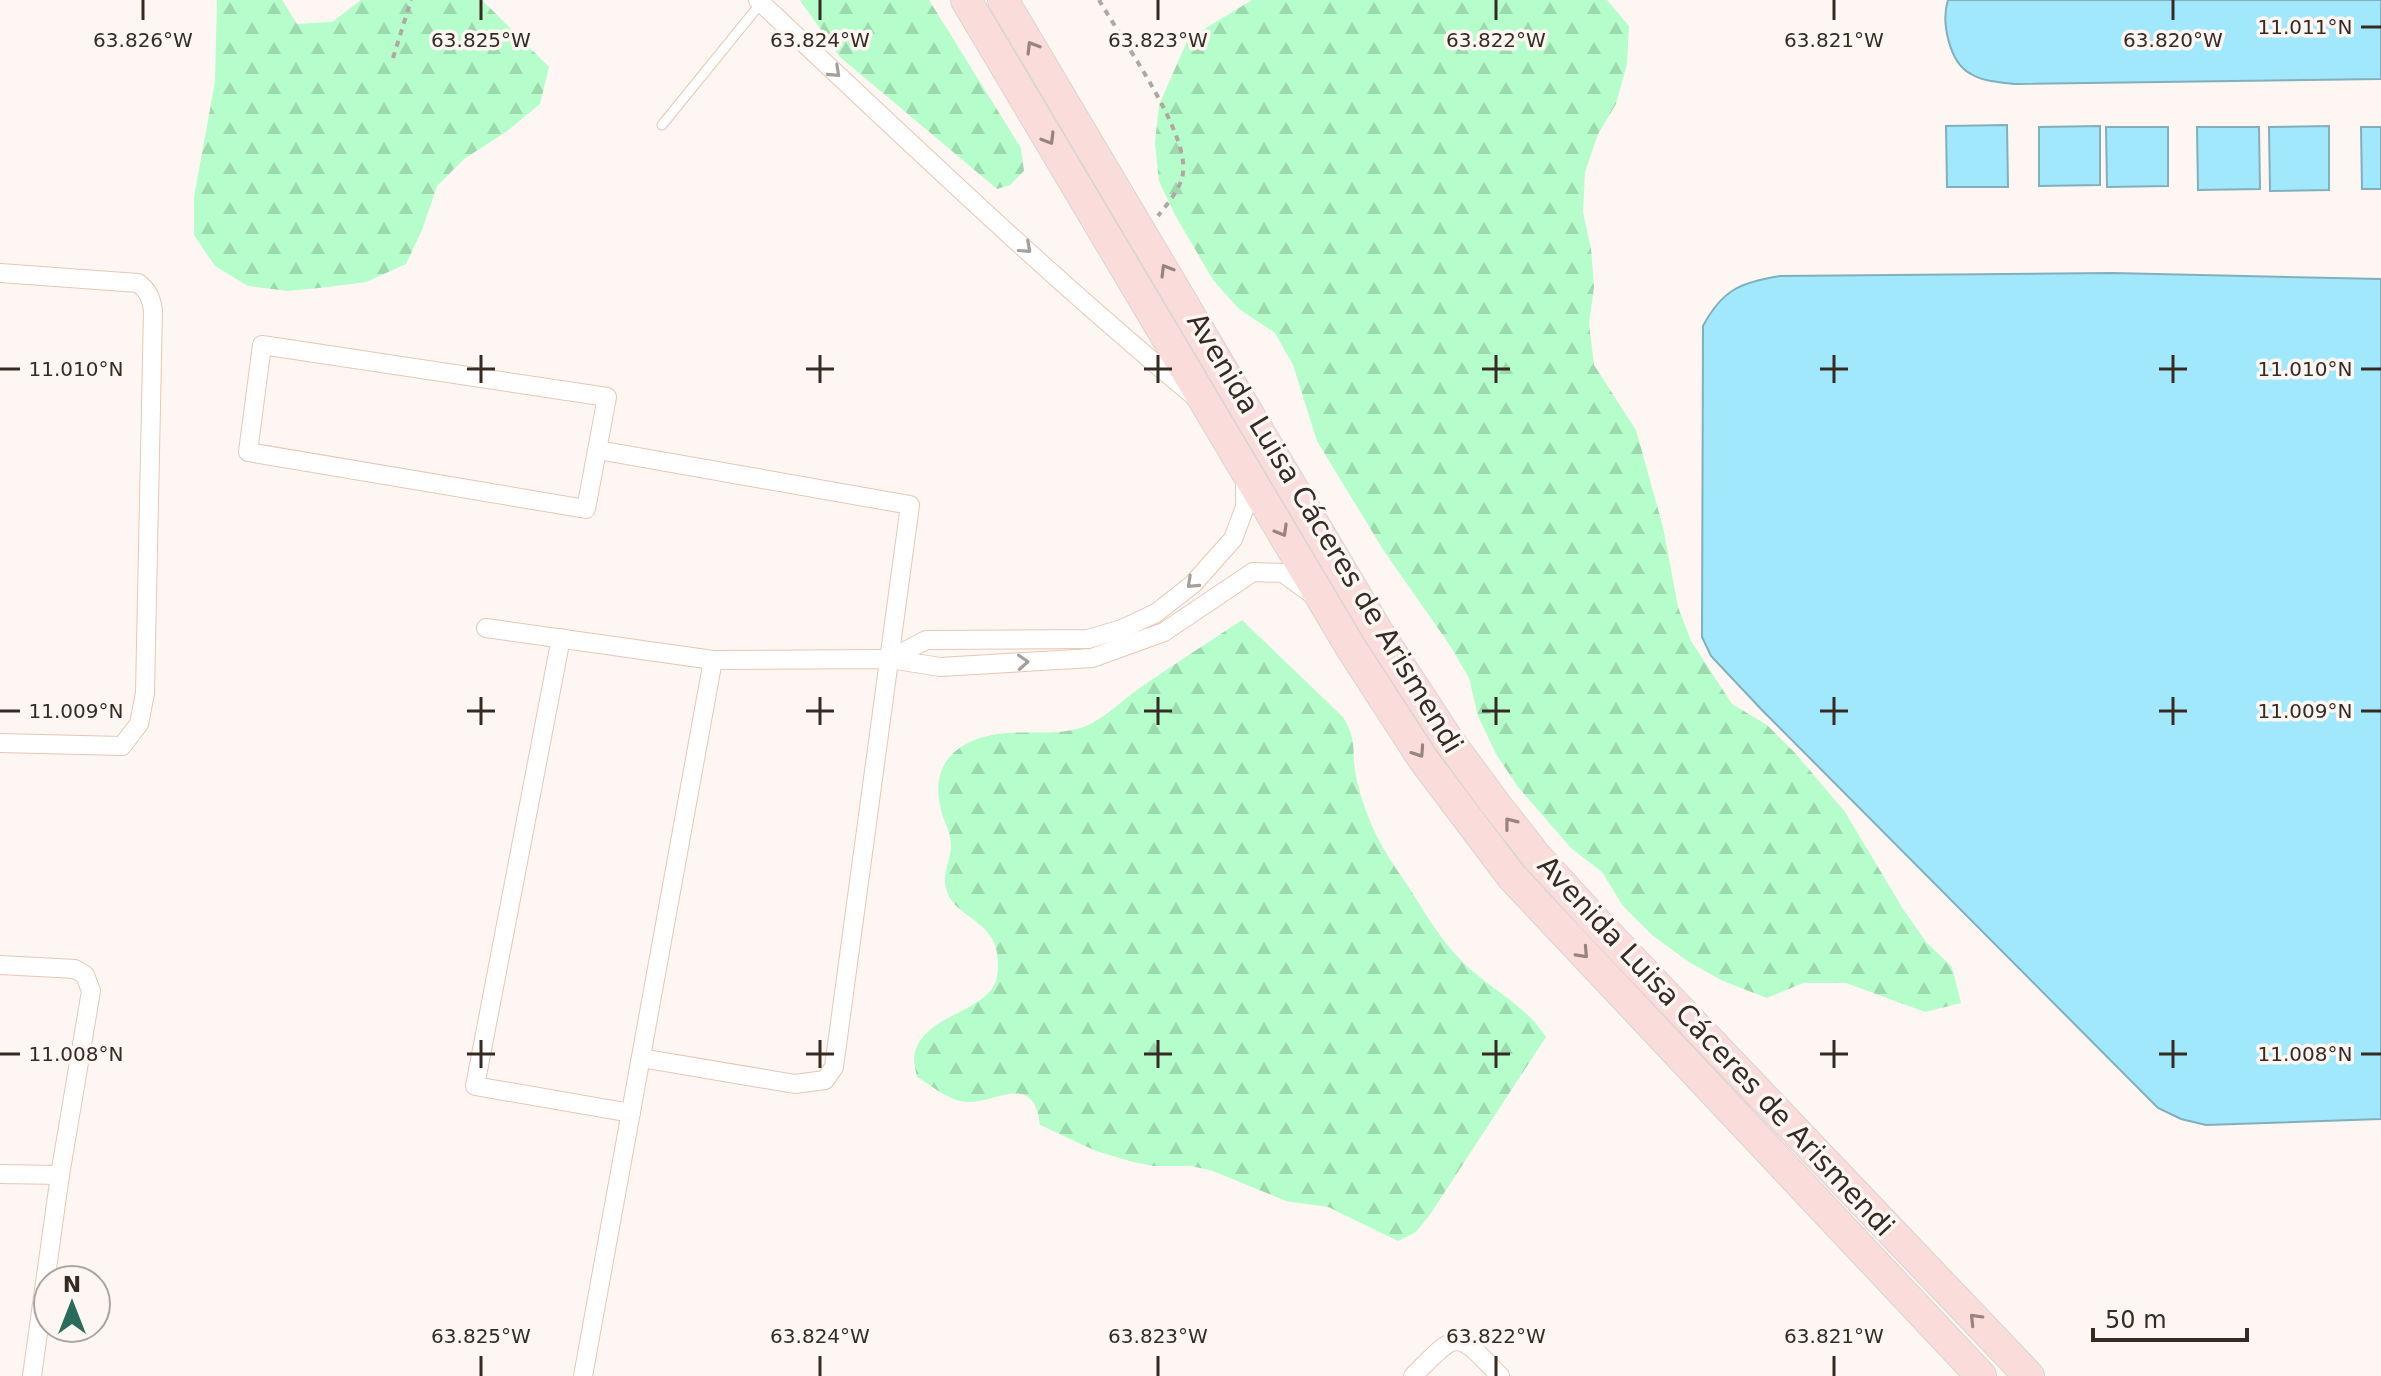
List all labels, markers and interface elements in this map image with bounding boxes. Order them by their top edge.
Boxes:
text: 11.011°N [2258,15,2352,39]
text: 63.826°W [93,28,193,52]
text: 63.825°W [431,28,531,52]
text: 63.824°W [770,28,870,52]
text: 63.823°W [1108,28,1208,52]
text: 63.822°W [1446,28,1546,52]
text: 63.821°W [1784,28,1884,52]
text: 63.820°W [2123,28,2223,52]
one-way arrow [1026,41,1041,56]
one-way arrow [826,63,840,78]
one-way arrow [1040,130,1055,145]
one-way arrow [1017,239,1032,253]
one-way arrow [1160,264,1175,279]
street label: Avenida Luisa Cáceres de Arismendi [1180,307,1470,759]
text: 11.010°N [29,357,123,381]
text: 11.010°N [2258,357,2352,381]
one-way arrow [1272,522,1288,537]
one-way arrow [1187,574,1201,589]
one-way arrow [1017,654,1030,671]
text: 11.009°N [29,699,123,723]
text: 11.009°N [2258,699,2352,723]
one-way arrow [1409,743,1424,758]
one-way arrow [1506,817,1520,832]
street label: Avenida Luisa Cáceres de Arismendi [1531,849,1901,1243]
one-way arrow [1573,944,1588,958]
text: 11.008°N [29,1042,123,1066]
text: 11.008°N [2258,1042,2352,1066]
north arrow [32,1264,112,1344]
text: N [63,1272,81,1297]
scale bar [2093,1292,2247,1342]
text: 50 m [2105,1306,2167,1334]
one-way arrow [1970,1314,1984,1329]
text: 63.825°W [431,1324,531,1348]
text: 63.824°W [770,1324,870,1348]
text: 63.823°W [1108,1324,1208,1348]
text: 63.822°W [1446,1324,1546,1348]
text: 63.821°W [1784,1324,1884,1348]

